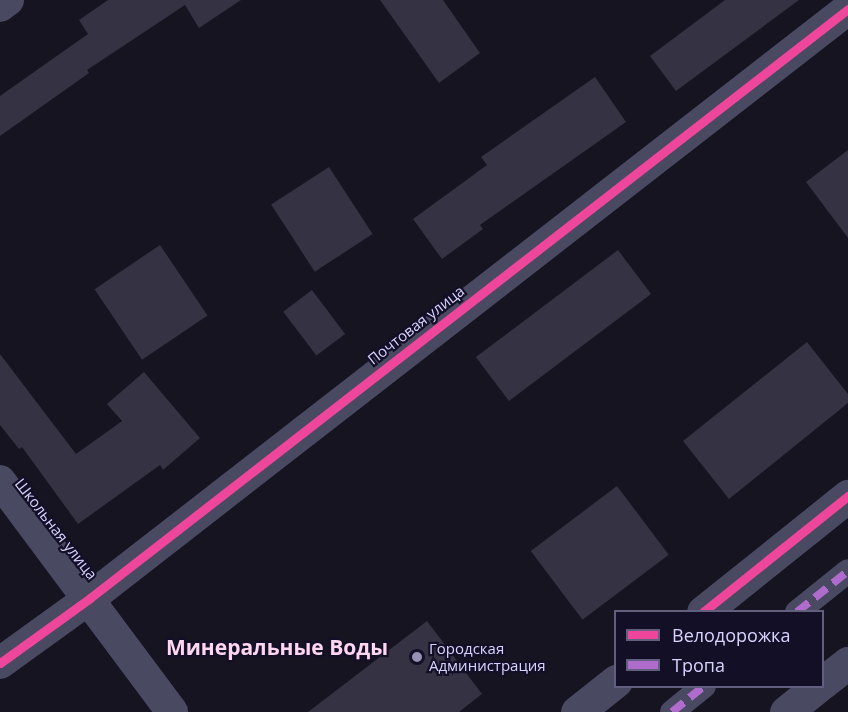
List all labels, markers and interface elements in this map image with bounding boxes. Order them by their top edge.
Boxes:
street label: Почтовая улица [364,282,468,368]
street label: Школьная улица [11,475,101,583]
legend [614,610,824,688]
text: Велодорожка [672,623,790,647]
district label: Минеральные Воды [166,634,388,660]
place label: Городская Администрация [429,639,546,674]
marker: Городская Администрация [410,650,424,664]
text: Тропа [672,653,725,677]

